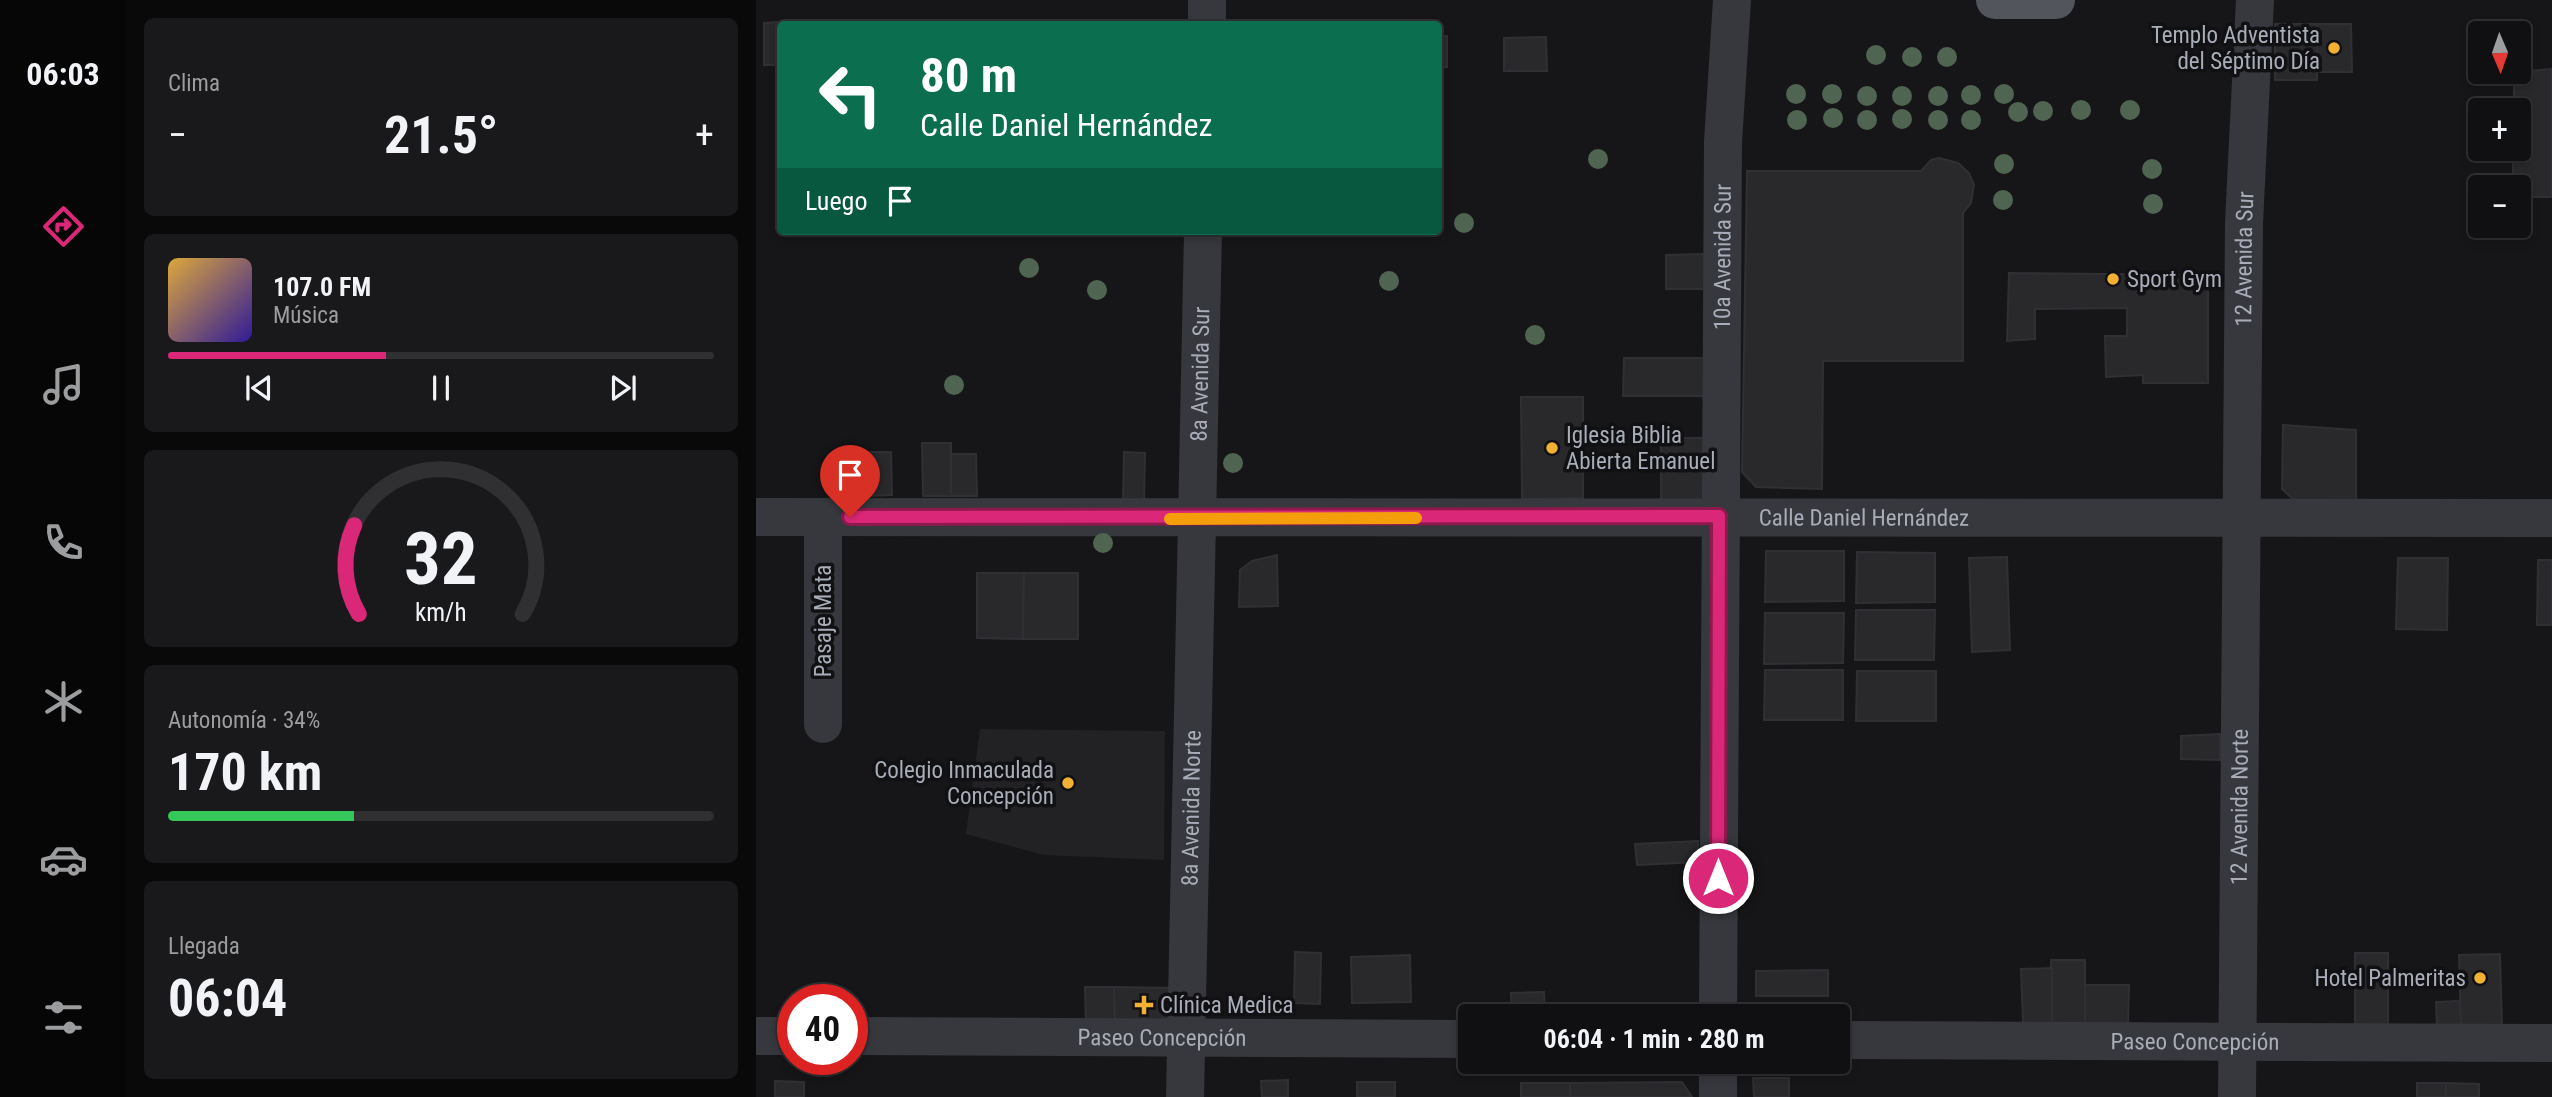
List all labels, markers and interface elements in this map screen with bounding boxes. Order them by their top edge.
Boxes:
north arrow [2468,21,2530,84]
map controls [2468,21,2531,238]
place label: Templo Adventista del Séptimo Día [2151,22,2320,75]
marker: Templo Adventista del Séptimo Día [2326,40,2342,56]
text: 80 m [920,47,1017,104]
icon: left [805,49,896,140]
text: 06:03 [26,55,100,93]
text: Clima [168,70,220,97]
button: + [2468,98,2531,161]
text: 21.5° [384,105,498,166]
text: Calle Daniel Hernández [920,106,1212,144]
text: − [168,113,187,157]
text: + [695,113,714,157]
button: − [2468,175,2531,238]
icon: arrive [881,182,919,220]
street label: 10a Avenida Sur [1708,184,1736,330]
text: Luego [805,186,867,216]
street label: 12 Avenida Sur [2230,191,2259,327]
icon: directions [39,202,88,251]
place label: Sport Gym [2127,266,2222,293]
marker: Sport Gym [2105,271,2121,287]
text: 107.0 FM [273,272,371,302]
text: Música [273,302,339,329]
street label: 8a Avenida Sur [1185,306,1215,442]
icon: music [39,360,88,409]
icon: previous [240,369,278,407]
icon: pause [422,369,460,407]
icon: next [604,369,642,407]
place label: Iglesia Biblia Abierta Emanuel [1566,422,1715,475]
marker: Iglesia Biblia Abierta Emanuel [1544,440,1560,456]
pin [820,445,880,517]
icon: arrive [831,456,869,494]
street label: Calle Daniel Hernández [1759,504,1969,531]
text: 32 [404,517,478,603]
icon: phone [39,518,88,567]
street label: Pasaje Mata [810,565,837,677]
text: km/h [415,598,467,627]
icon: climate [39,677,88,726]
text: Autonomía · 34% [168,707,320,734]
street label: 12 Avenida Norte [2225,729,2253,885]
street label: 8a Avenida Norte [1176,730,1206,886]
text: 170 km [168,742,322,803]
place label: Colegio Inmaculada Concepción [874,757,1054,810]
marker: Colegio Inmaculada Concepción [1060,775,1076,791]
icon: car [39,835,88,884]
position arrow [1681,841,1755,915]
text: Llegada [168,933,240,960]
place label: Hotel Palmeritas [2314,965,2466,992]
text: 06:04 [168,968,287,1029]
marker: Hotel Palmeritas [2472,970,2488,986]
speed limit sign: 40 [777,984,868,1075]
place label: Clínica Medica [1160,992,1294,1019]
icon: filters [39,993,88,1042]
marker: Clínica Medica [1134,995,1154,1015]
street label: Paseo Concepción [1078,1024,1246,1051]
text: 06:04 · 1 min · 280 m [1544,1024,1764,1054]
street label: Paseo Concepción [2111,1028,2279,1055]

